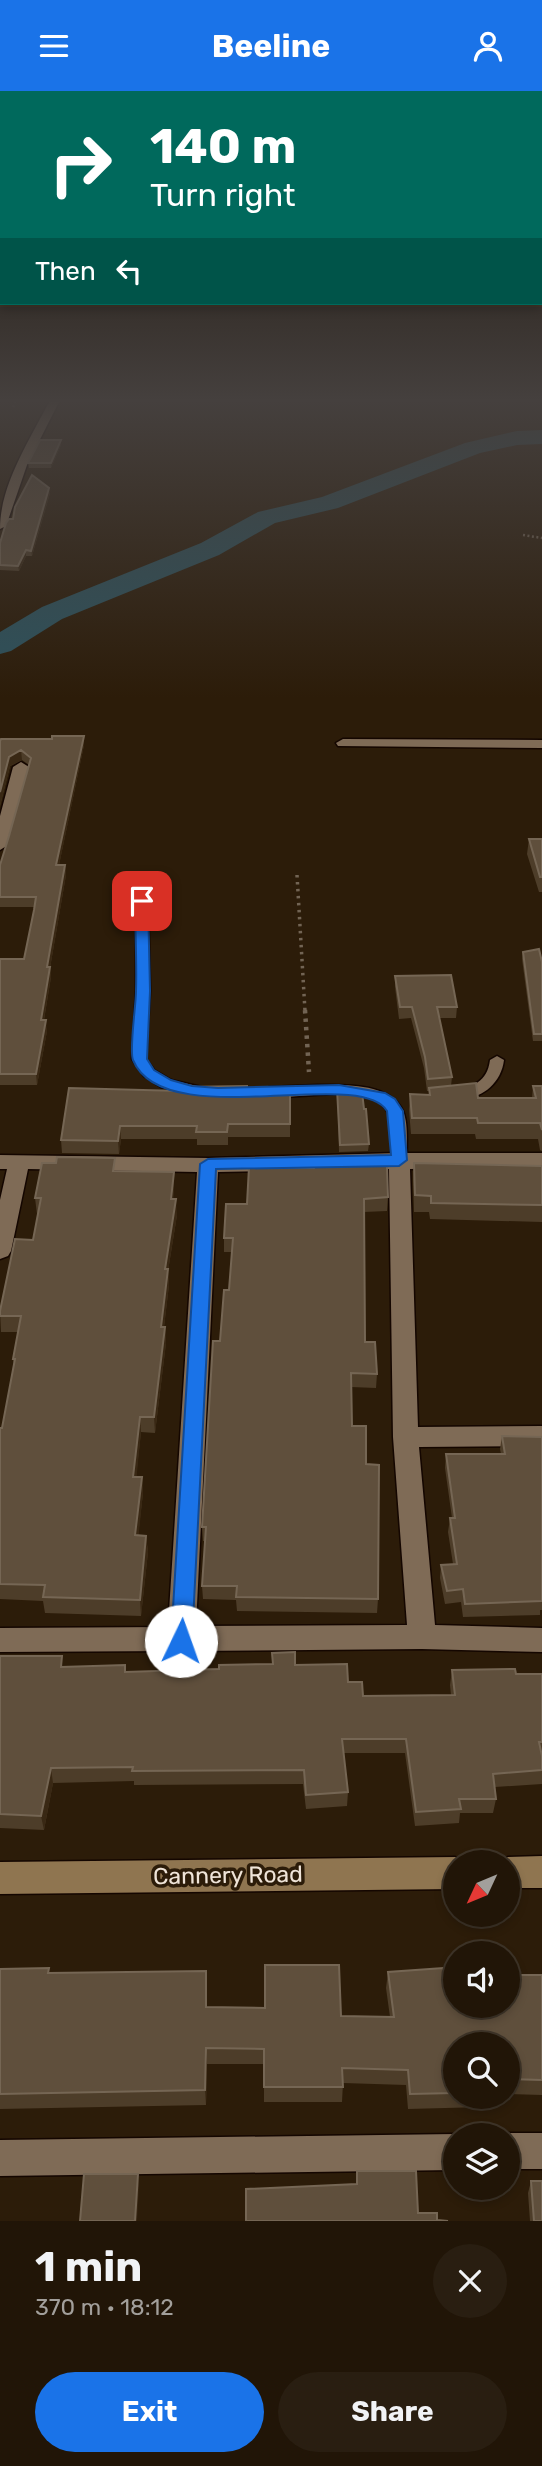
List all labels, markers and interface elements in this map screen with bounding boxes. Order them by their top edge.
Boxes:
icon: menu [35,27,73,65]
text: Beeline [212,27,330,65]
icon: person [469,27,507,65]
text: 140 m [150,117,296,175]
icon: right [35,119,126,210]
text: Turn right [150,176,295,214]
icon: left [110,252,148,290]
text: Then [35,256,96,287]
pin [112,871,172,931]
icon: arrive [123,882,161,920]
position arrow [144,1604,218,1678]
north arrow [443,1850,520,1927]
map controls [443,1850,520,2200]
street label: Cannery Road [153,1860,303,1890]
button: sound [443,1941,520,2018]
button: search [443,2032,520,2109]
button: layers [443,2123,520,2200]
text: 1 min [35,2242,142,2292]
button: close [433,2244,507,2318]
text: 370 m · 18:12 [35,2293,174,2321]
button: Exit [35,2372,264,2452]
button: Share [278,2372,507,2452]

